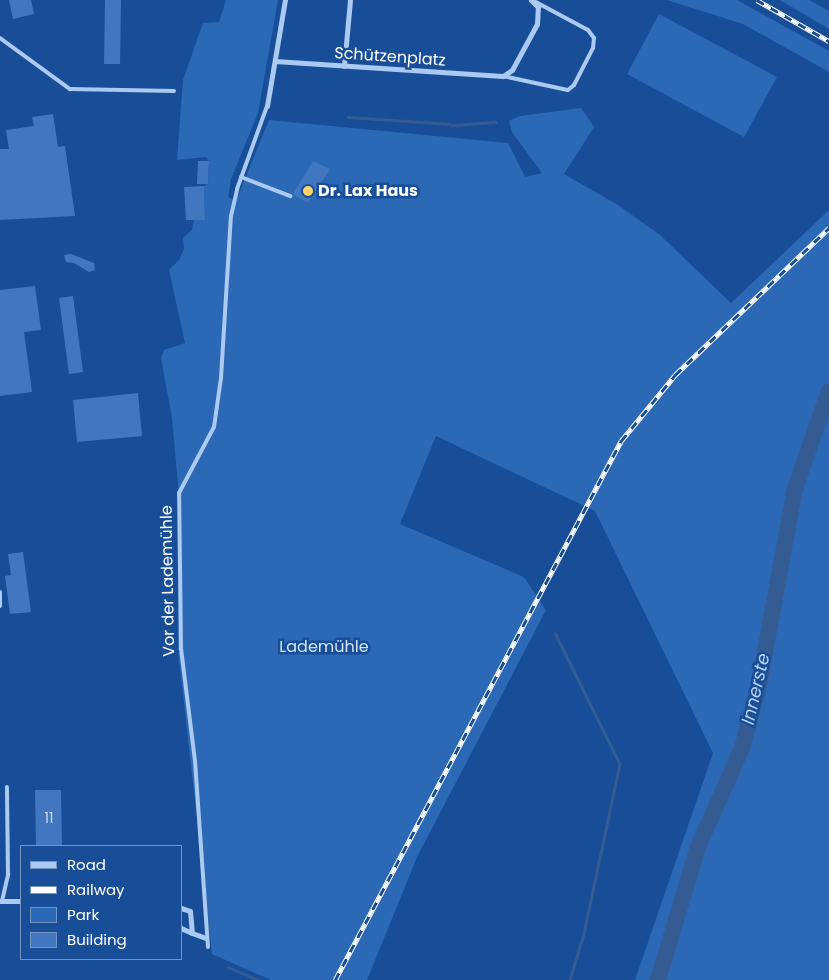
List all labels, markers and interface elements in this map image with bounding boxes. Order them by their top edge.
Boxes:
street label: Schützenplatz [334,44,446,70]
place label: Dr. Lax Haus [318,181,418,201]
marker: Dr. Lax Haus [302,185,314,197]
street label: Vor der Lademühle [157,505,179,657]
park label: Lademühle [279,637,369,657]
water label: Innerste [737,651,775,727]
house number: 11 [45,810,53,826]
legend [20,845,182,960]
text: Road [67,854,106,875]
text: Railway [67,879,125,900]
text: Park [67,904,99,925]
text: Building [67,929,127,950]

